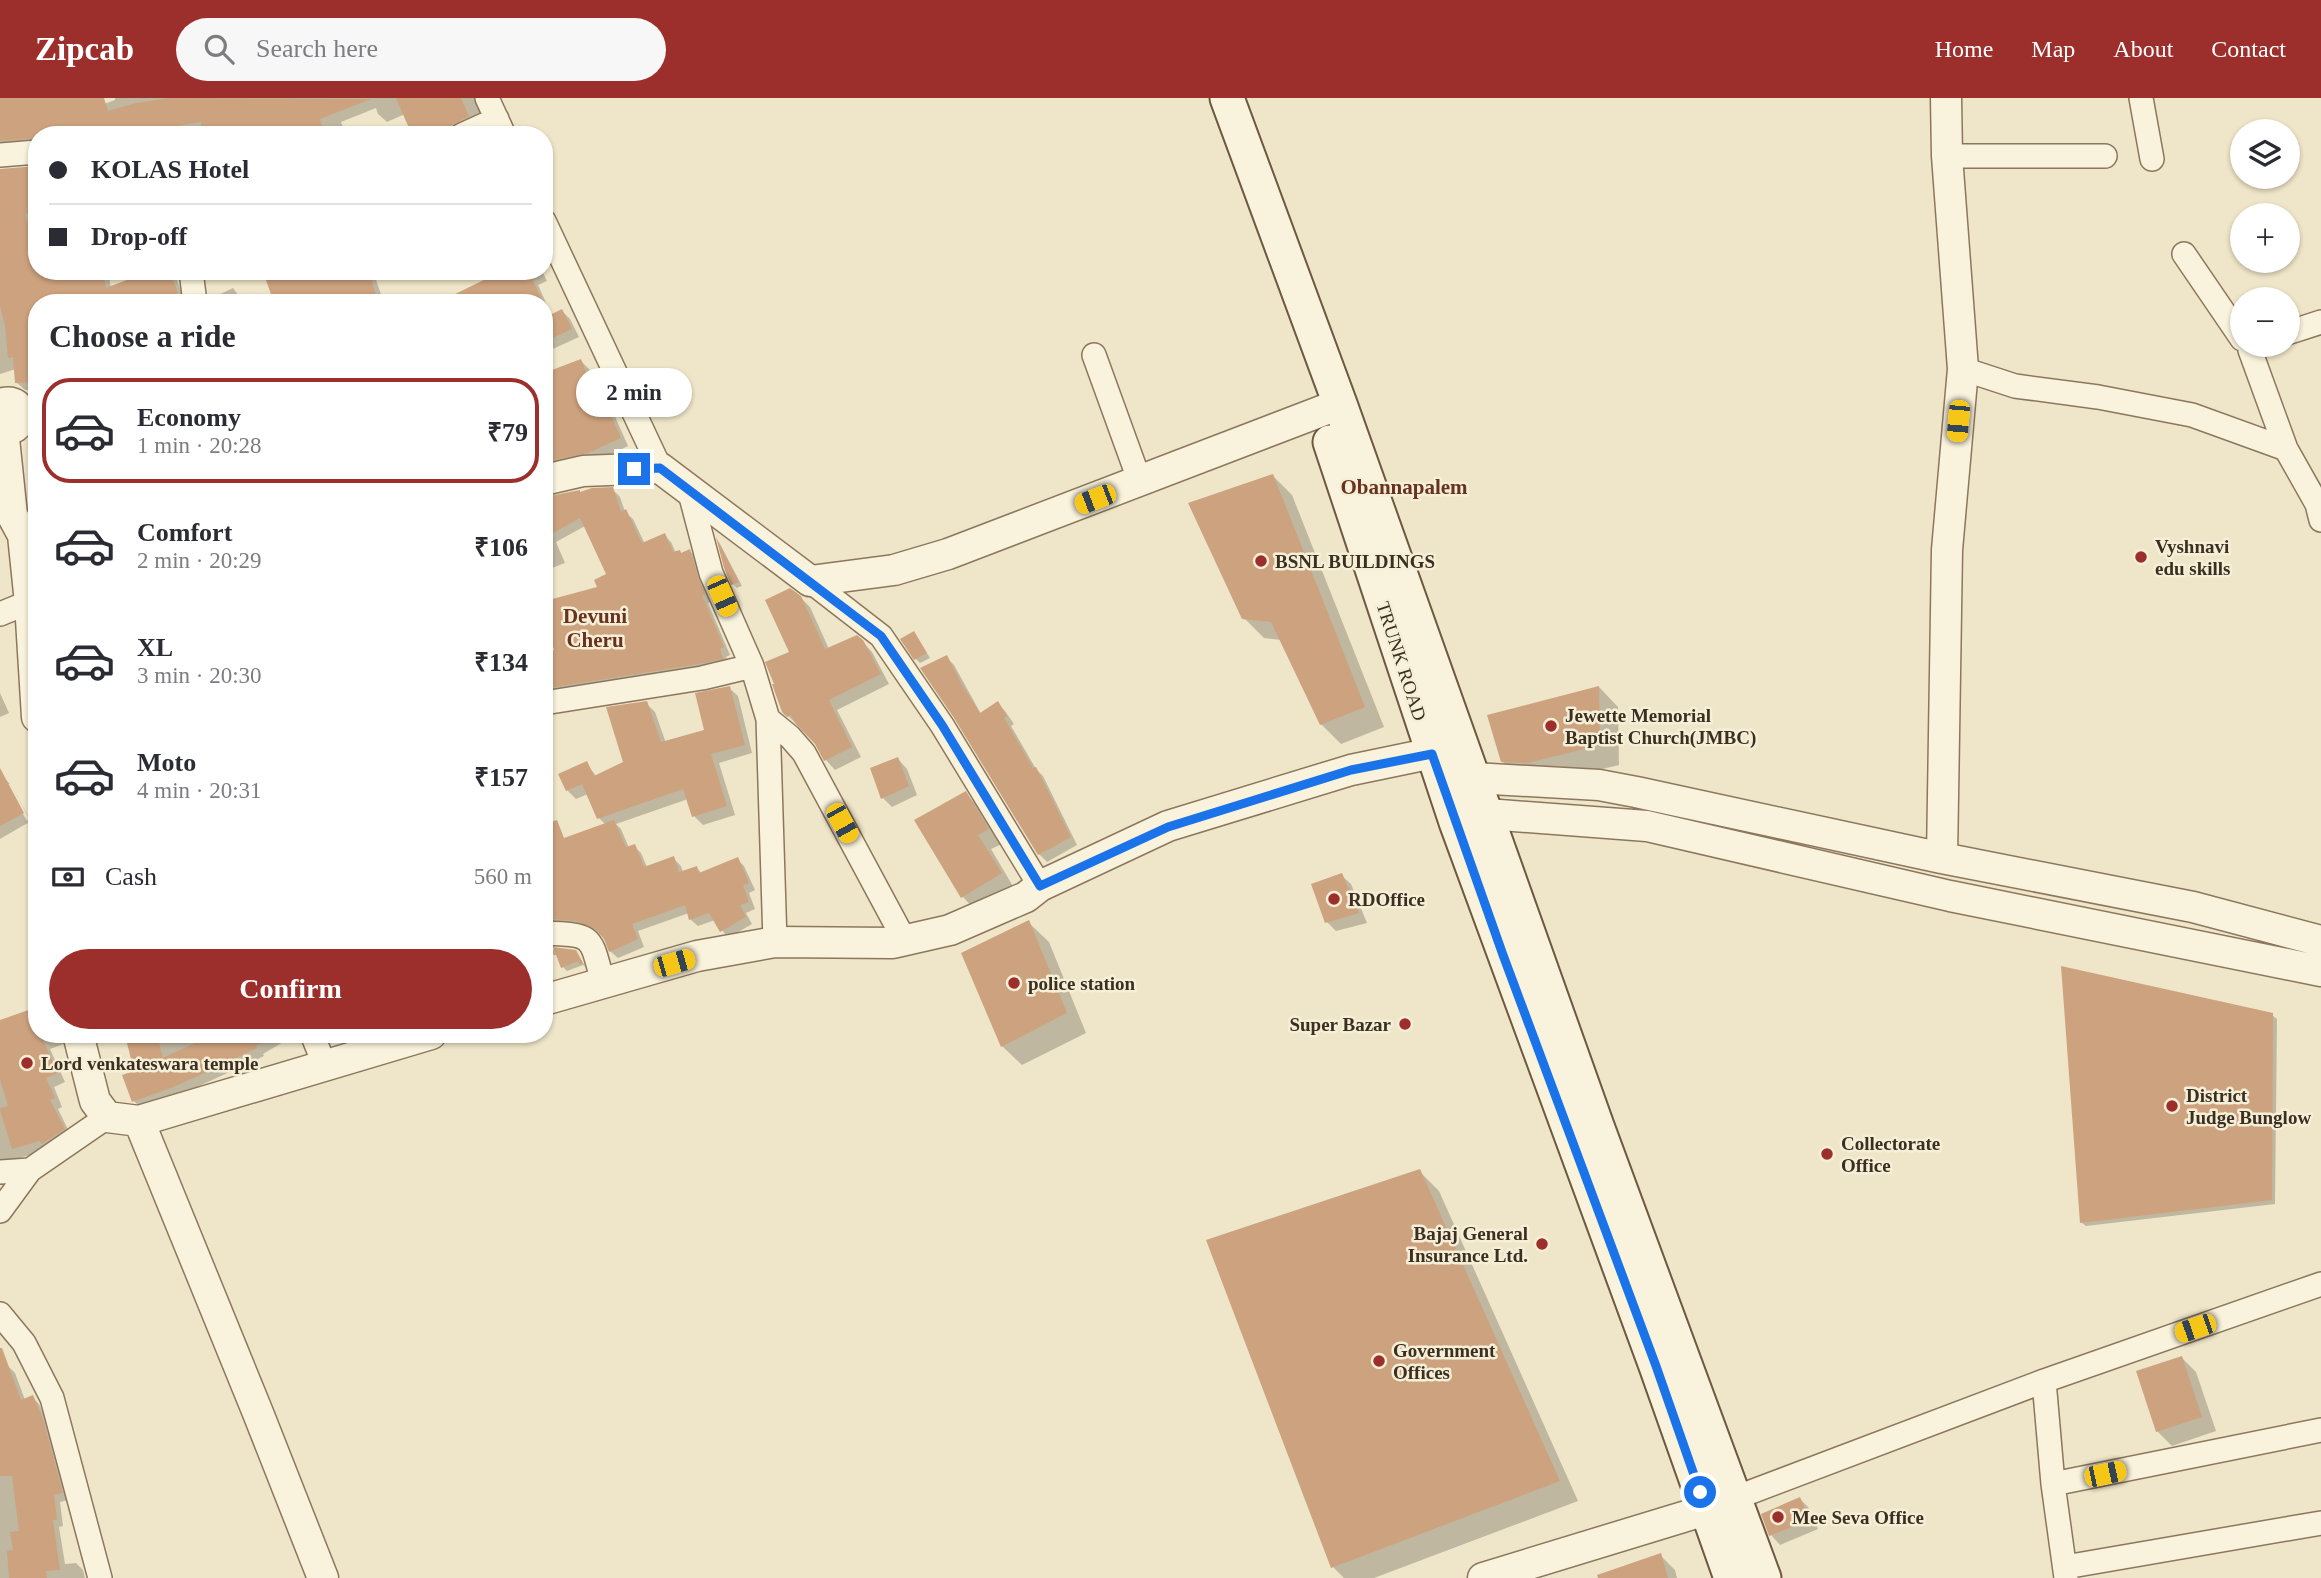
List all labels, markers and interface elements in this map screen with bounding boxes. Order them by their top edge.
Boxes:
search box [176,18,666,81]
icon: search [200,30,238,68]
text: Zipcab [35,31,134,67]
text: Search here [256,34,378,63]
text: Home [1935,36,1993,62]
text: Map [2031,36,2075,62]
text: About [2113,36,2173,62]
text: Contact [2211,36,2286,62]
map controls [2230,119,2300,357]
button: layers [2230,119,2300,189]
text: KOLAS Hotel [91,155,249,184]
button: + [2230,203,2300,273]
text: Drop-off [91,222,187,251]
button: − [2230,287,2300,357]
text: Choose a ride [49,318,236,354]
callout: 2 min [576,368,692,416]
text: 2 min [606,380,662,405]
icon: car [53,399,116,462]
car [1946,399,1971,443]
text: Economy [137,403,241,432]
text: ₹79 [487,418,528,447]
text: 1 min · 20:28 [137,433,262,458]
route end [618,453,650,485]
district label: Obannapalem [1340,475,1468,499]
car [1072,482,1119,516]
icon: car [53,514,116,577]
text: Comfort [137,518,232,547]
text: ₹106 [474,533,528,562]
place label: Vyshnavi edu skills [2155,536,2231,579]
text: 2 min · 20:29 [137,548,262,573]
marker: Vyshnavi edu skills [2133,549,2149,565]
place label: BSNL BUILDINGS [1275,551,1435,572]
marker: BSNL BUILDINGS [1253,553,1269,569]
car [704,573,741,619]
street label: TRUNK ROAD [1372,599,1431,723]
district label: Devuni Cheru [563,604,627,652]
icon: car [53,629,116,692]
text: XL [137,633,173,662]
text: ₹134 [474,648,528,677]
text: 3 min · 20:30 [137,663,262,688]
place label: Jewette Memorial Baptist Church(JMBC) [1565,705,1756,749]
marker: Jewette Memorial Baptist Church(JMBC) [1543,718,1559,734]
icon: car [53,744,116,807]
text: Moto [137,748,196,777]
text: ₹157 [474,763,528,792]
text: 4 min · 20:31 [137,778,262,803]
car [823,800,862,846]
icon: cash [49,858,87,896]
text: Cash [105,862,157,891]
text: 560 m [474,864,532,889]
place label: RDOffice [1348,889,1425,910]
marker: RDOffice [1326,891,1342,907]
car [651,947,698,979]
button: Confirm [49,949,532,1029]
place label: police station [1028,973,1136,994]
marker: police station [1006,975,1022,991]
place label: Super Bazar [1289,1014,1392,1035]
marker: Super Bazar [1397,1016,1413,1032]
place label: Lord venkateswara temple [41,1053,258,1074]
marker: Lord venkateswara temple [19,1055,35,1071]
place label: District Judge Bunglow [2186,1085,2311,1128]
marker: District Judge Bunglow [2164,1098,2180,1114]
place label: Collectorate Office [1841,1133,1940,1176]
marker: Collectorate Office [1819,1146,1835,1162]
place label: Bajaj General Insurance Ltd. [1408,1223,1528,1266]
marker: Bajaj General Insurance Ltd. [1534,1236,1550,1252]
car [2172,1311,2219,1345]
place label: Government Offices [1393,1340,1496,1383]
marker: Government Offices [1371,1353,1387,1369]
car [2083,1459,2128,1489]
route start [1684,1476,1716,1508]
place label: Mee Seva Office [1792,1507,1924,1528]
marker: Mee Seva Office [1770,1509,1786,1525]

